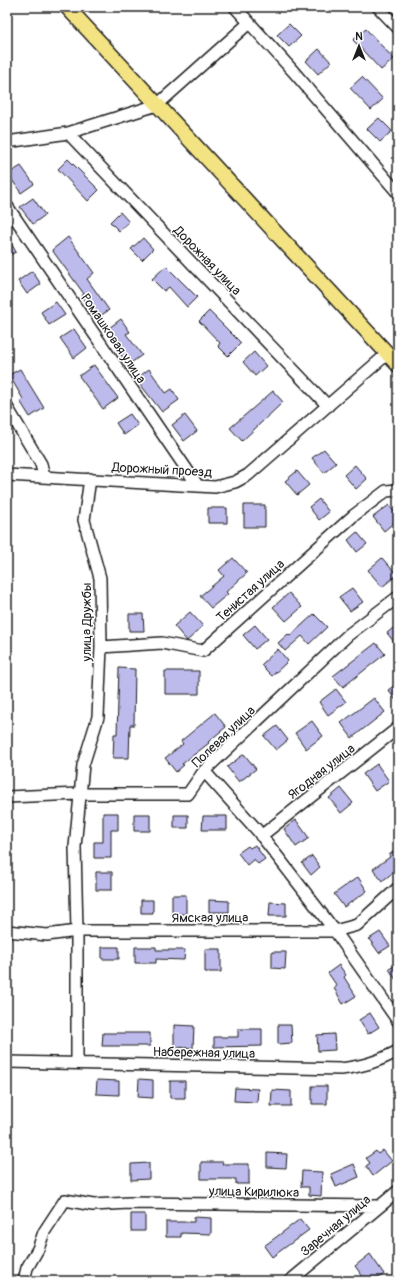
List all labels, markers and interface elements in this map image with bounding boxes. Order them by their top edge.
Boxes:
north arrow [339,26,379,66]
text: N [355,30,363,43]
street label: Дорожная улица [170,222,244,299]
street label: Ромашковая улица [77,291,149,386]
street label: Дорожный проезд [110,459,213,481]
street label: Тенистая улица [213,556,288,625]
street label: улица Дружбы [79,583,95,662]
street label: Полевая улица [189,703,259,771]
street label: Ягодная улица [285,741,358,803]
street label: Ямская улица [172,910,248,926]
street label: Набережная улица [153,1044,255,1062]
street label: улица Кирилюка [208,1183,299,1201]
street label: Заречная улица [297,1192,374,1260]

